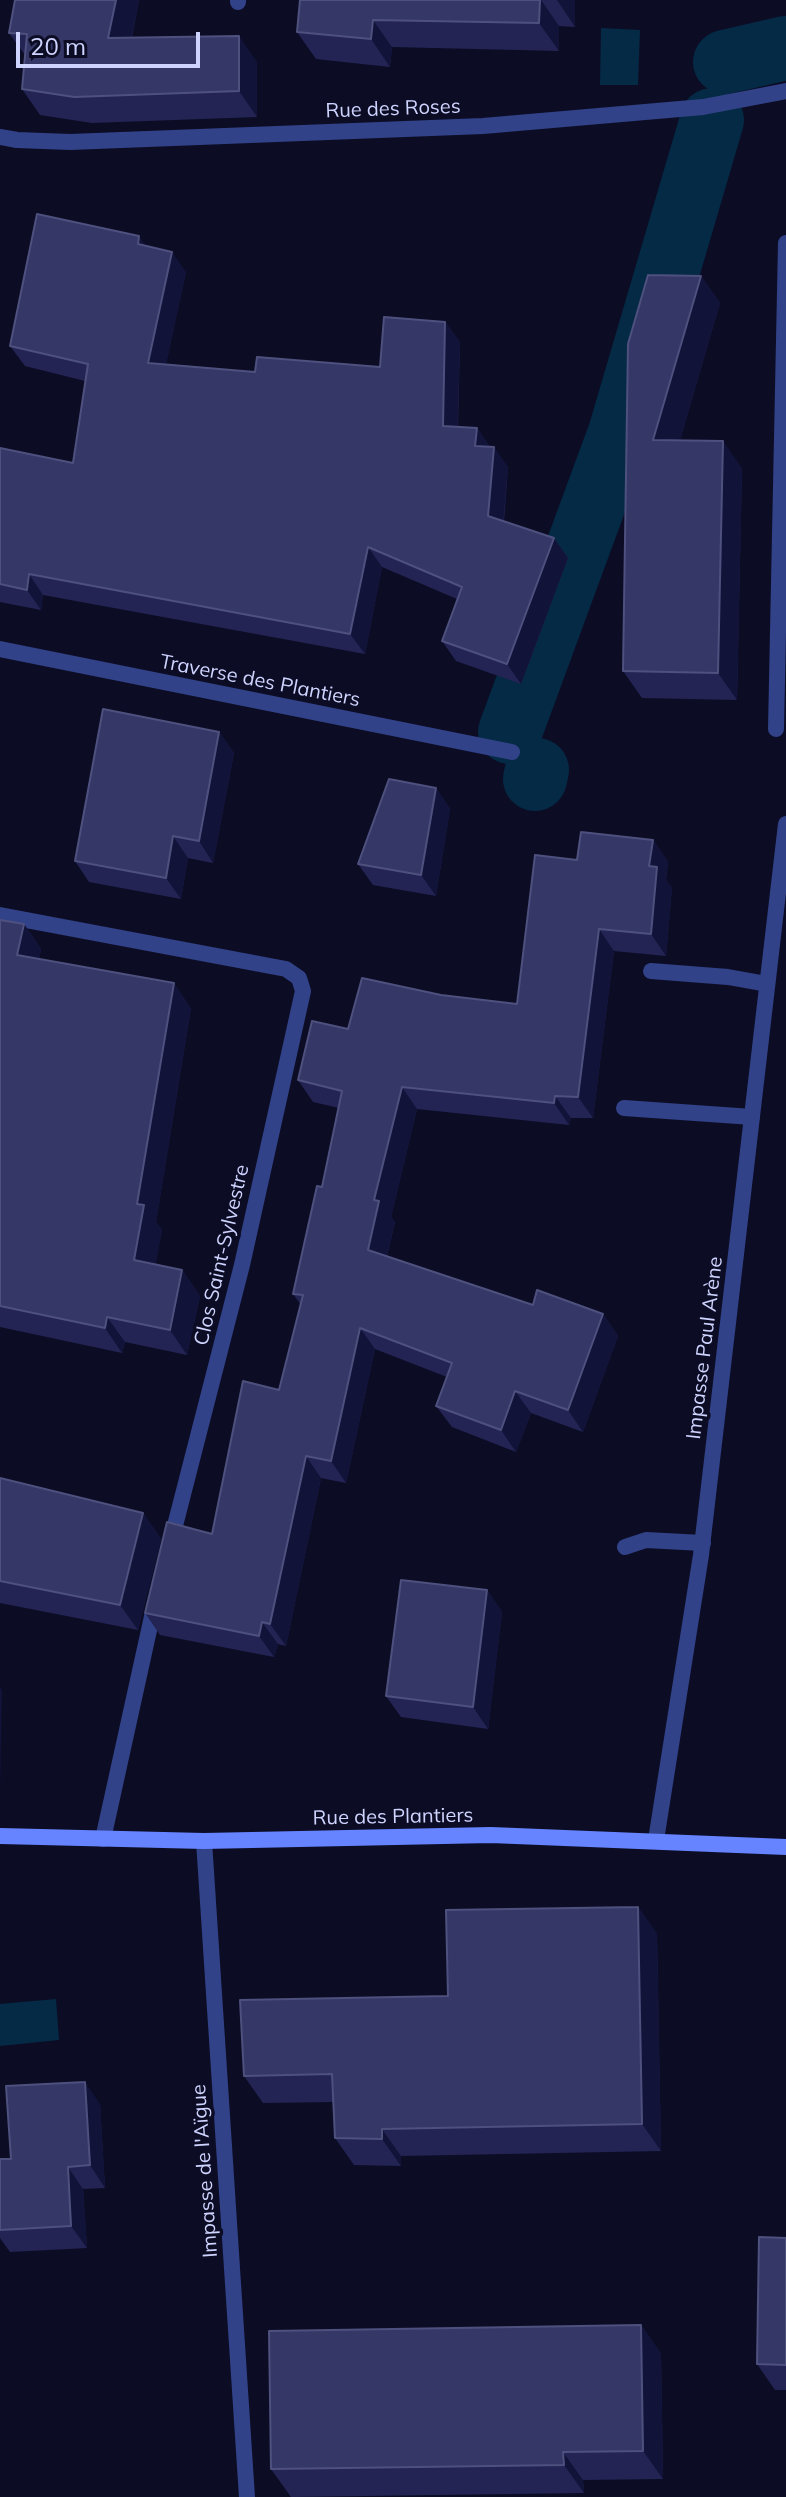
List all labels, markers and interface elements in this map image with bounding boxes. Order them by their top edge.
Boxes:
scale bar [20,16,204,66]
text: 20 m [30,31,86,61]
street label: Rue des Roses [325,95,461,123]
street label: Traverse des Plantiers [158,650,362,712]
street label: Clos Saint-Sylvestre [190,1162,254,1348]
street label: Impasse Paul Arène [682,1255,728,1441]
street label: Rue des Plantiers [312,1804,474,1830]
street label: Impasse de l'Aïgue [187,2083,223,2259]

